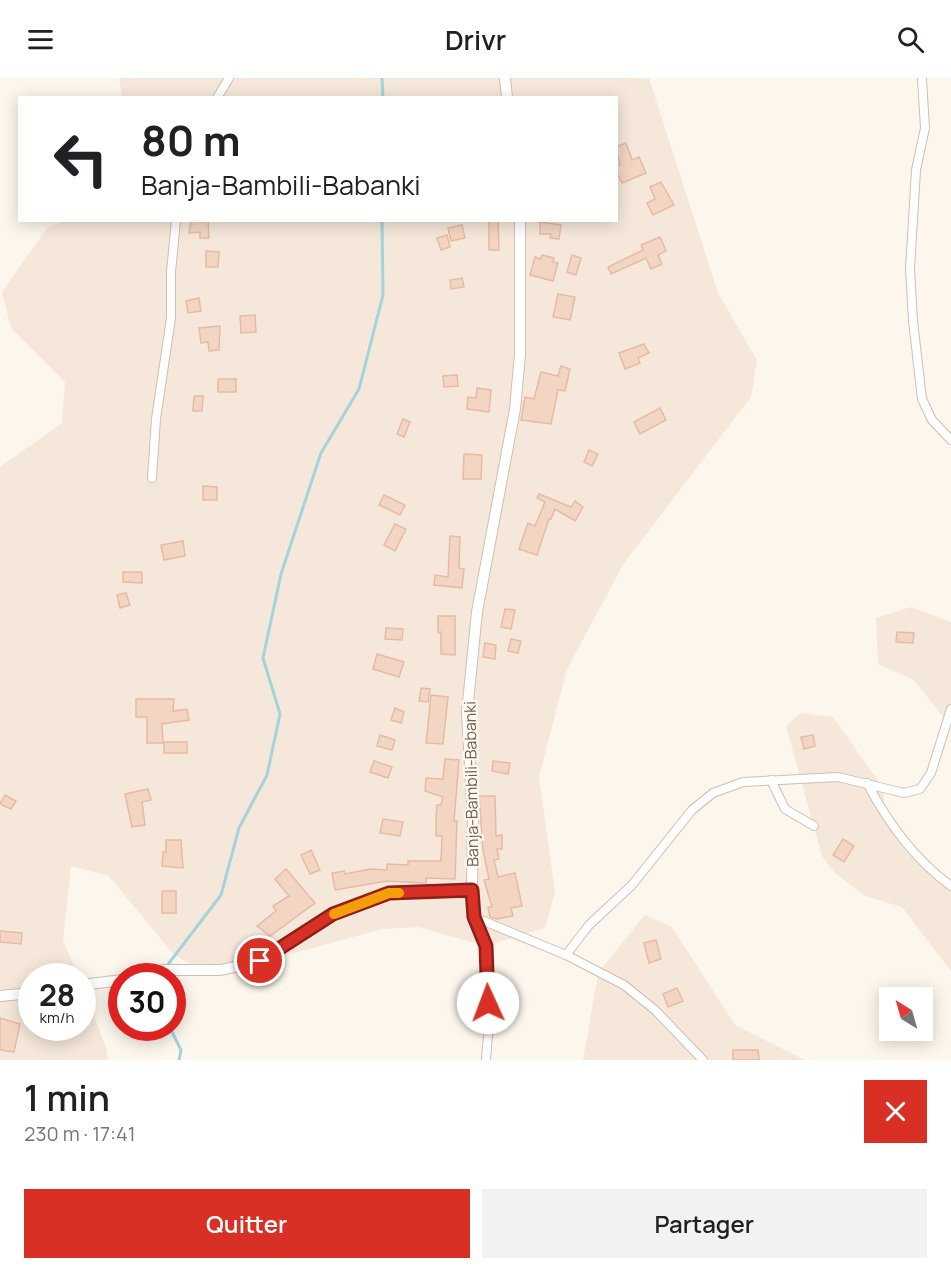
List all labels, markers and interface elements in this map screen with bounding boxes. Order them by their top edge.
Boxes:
text: Drivr [445,21,506,58]
icon: menu [24,23,57,56]
icon: search [894,23,927,56]
text: 80 m [141,111,241,169]
icon: left [42,120,120,198]
text: Banja-Bambili-Babanki [141,166,421,203]
street label: Banja-Bambili-Babanki [459,701,483,867]
pin [234,935,285,986]
icon: arrive [243,944,276,977]
speed limit sign: 30 [108,963,186,1041]
position arrow [456,971,520,1035]
text: 28 [39,974,75,1015]
north arrow [879,987,933,1041]
map controls [879,987,933,1041]
text: km/h [40,1007,74,1028]
text: 1 min [24,1073,110,1122]
button: close [864,1080,927,1143]
text: 230 m · 17:41 [24,1120,136,1147]
button: Quitter [24,1189,470,1258]
button: Partager [482,1189,927,1258]

